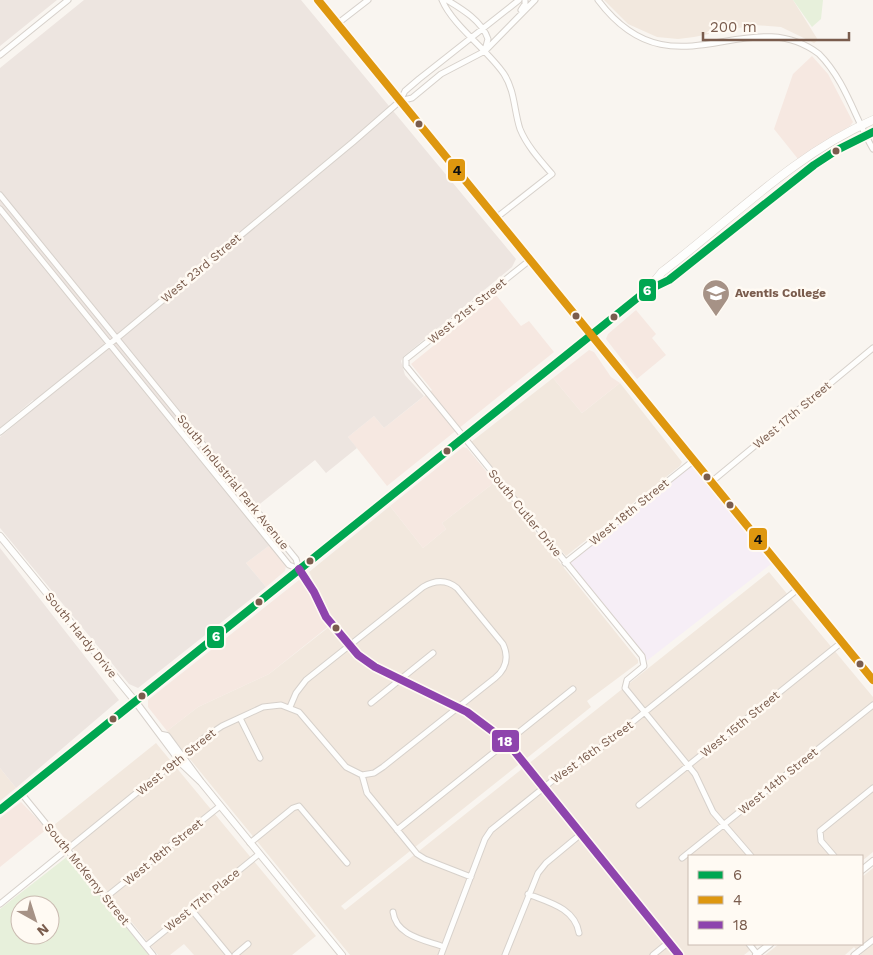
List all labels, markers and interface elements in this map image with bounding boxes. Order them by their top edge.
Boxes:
scale bar [703,10,849,42]
text: 200 m [710,18,757,36]
unlabelled marker [414,119,424,129]
unlabelled marker [831,146,841,156]
line badge: 4 [447,158,466,182]
text: 4 [452,162,462,178]
street label: West 23rd Street [158,231,244,305]
street label: West 21st Street [425,275,509,347]
line badge: 6 [638,278,657,302]
school or university icon: Aventis College [701,278,731,317]
text: 6 [643,282,652,298]
place label: Aventis College [735,286,826,300]
unlabelled marker [571,311,581,321]
unlabelled marker [609,312,619,322]
street label: West 17th Street [750,378,834,452]
street label: South Industrial Park Avenue [174,412,292,552]
unlabelled marker [442,446,452,456]
street label: South Cutler Drive [485,466,565,560]
unlabelled marker [702,472,712,482]
street label: West 18th Street [587,476,671,548]
unlabelled marker [725,500,735,510]
line badge: 4 [748,527,768,551]
text: 4 [753,531,763,547]
unlabelled marker [305,556,315,566]
street label: South Hardy Drive [42,589,120,681]
unlabelled marker [254,597,264,607]
unlabelled marker [331,623,341,633]
line badge: 6 [206,625,225,649]
text: 6 [212,628,221,644]
unlabelled marker [855,659,865,669]
street label: West 15th Street [698,688,782,760]
unlabelled marker [137,691,147,701]
unlabelled marker [108,714,118,724]
street label: West 16th Street [548,718,636,786]
street label: West 19th Street [134,726,218,798]
line badge: 18 [491,729,520,753]
text: 18 [498,733,513,749]
street label: West 14th Street [736,745,820,817]
street label: West 18th Street [121,816,205,888]
street label: South McKemy Street [41,820,133,928]
legend [688,855,863,945]
street label: West 17th Place [162,865,242,935]
text: 6 [733,866,742,884]
text: 4 [733,891,742,909]
north arrow [10,895,60,945]
text: 18 [733,916,748,934]
text: N [34,921,52,940]

